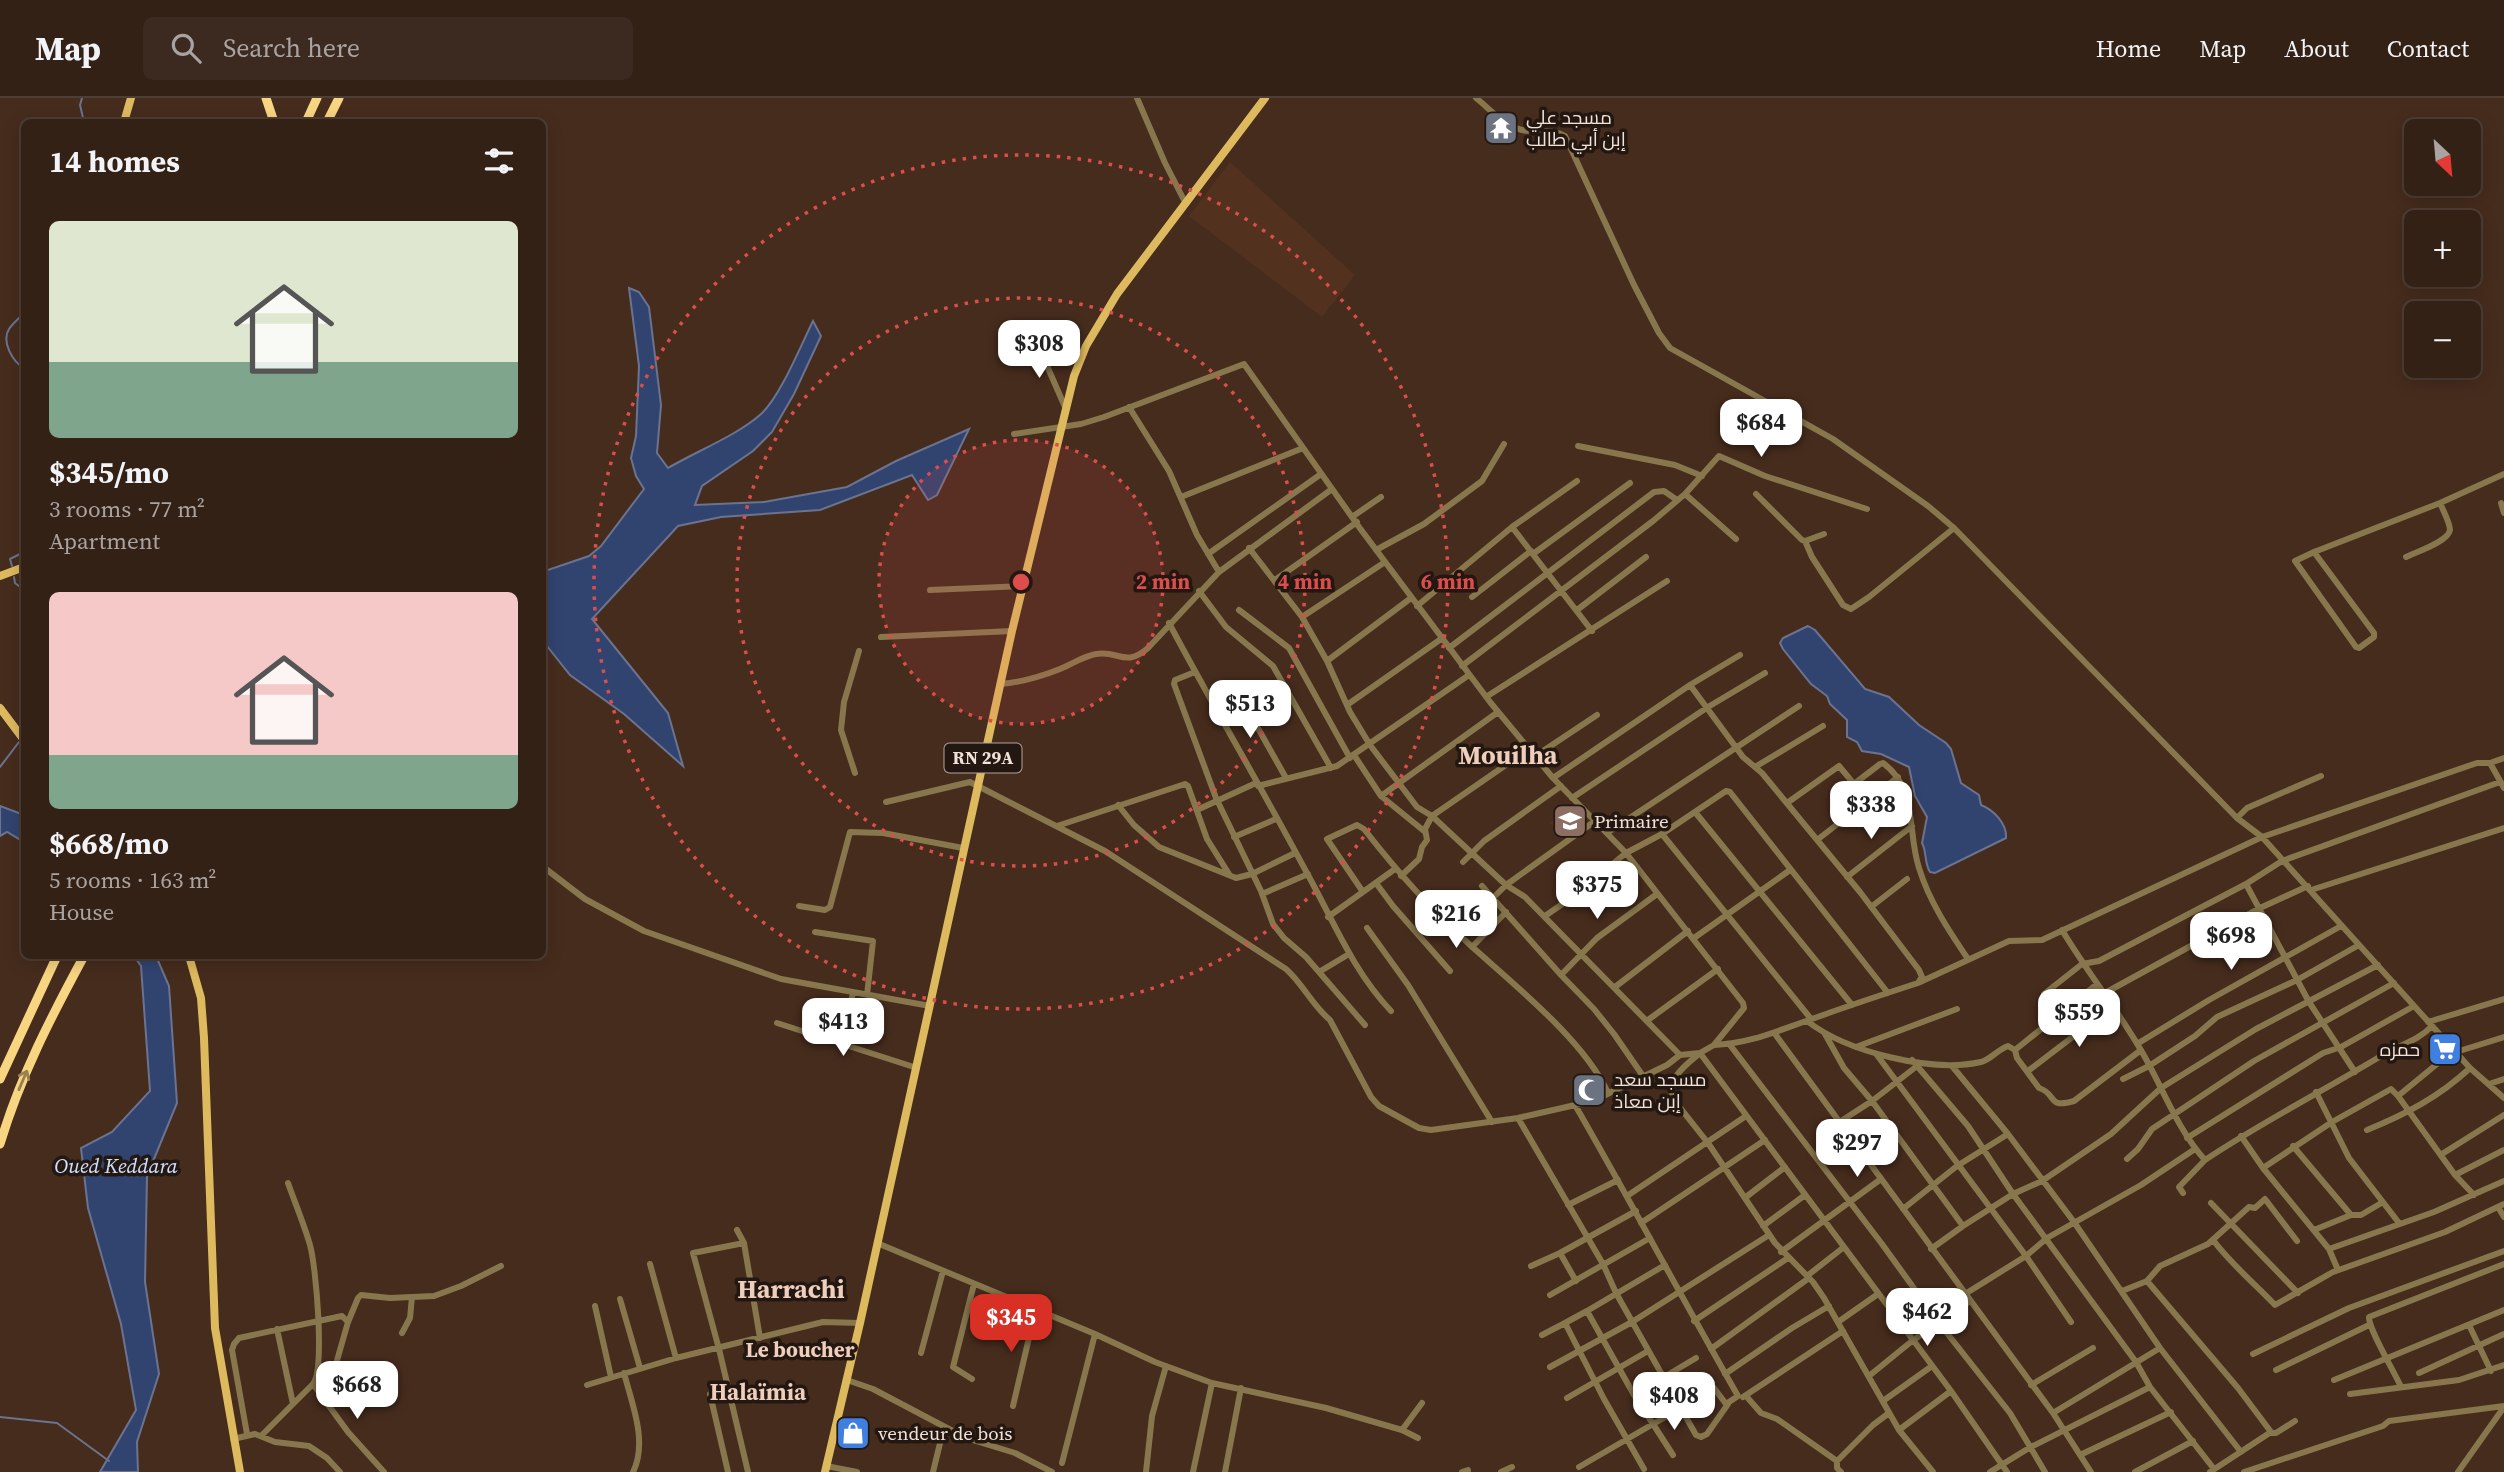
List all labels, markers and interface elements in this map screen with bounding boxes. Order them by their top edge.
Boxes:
search box [143,17,633,80]
text: Map [35,26,101,71]
icon: search [167,29,205,67]
text: Search here [223,30,360,66]
text: Home [2096,32,2161,65]
text: Map [2199,32,2246,65]
text: About [2284,32,2349,65]
text: Contact [2387,32,2469,65]
place label: مسجد علي إبن أبي طالب [1526,104,1626,154]
temple icon: مسجد علي إبن أبي طالب [1482,109,1520,147]
north arrow [2404,119,2482,196]
map controls [2404,119,2481,378]
text: 14 homes [49,141,180,182]
icon: filters [480,142,518,180]
button: + [2404,210,2481,287]
icon: home [221,266,347,392]
button: − [2404,301,2481,378]
pin: $308 [998,320,1080,380]
text: $308 [1014,327,1064,359]
pin: $684 [1720,400,1802,459]
text: $684 [1736,406,1786,438]
text: $345/mo [49,452,169,493]
text: 3 rooms · 77 m² [49,493,205,525]
text: Apartment [49,525,160,557]
text: 2 min [1136,567,1190,596]
text: 4 min [1278,567,1332,596]
text: 6 min [1421,567,1475,596]
centre of rings [1009,570,1033,594]
icon: home [221,637,347,763]
pin: $513 [1209,680,1291,740]
text: $513 [1225,687,1275,719]
district label: Mouilha [1458,737,1558,773]
road number: RN 29A [944,744,1021,772]
pin: $338 [1830,782,1912,841]
text: $338 [1846,788,1896,820]
school or university icon: Primaire [1551,802,1589,840]
place label: Primaire [1594,808,1669,834]
text: $668/mo [49,823,169,864]
pin: $375 [1556,862,1638,921]
text: 5 rooms · 163 m² [49,864,216,896]
text: $375 [1572,868,1622,900]
pin: $216 [1415,890,1497,950]
text: House [49,896,114,928]
text: $216 [1431,897,1481,929]
pin: $698 [2190,912,2272,972]
text: $698 [2206,919,2256,951]
pin: $559 [2038,990,2120,1049]
text: $559 [2054,996,2104,1028]
pin: $413 [802,998,884,1058]
text: $413 [818,1005,868,1037]
supermarket icon: حمزه [2426,1030,2464,1068]
place label: حمزه [2380,1036,2420,1062]
place label: مسجد سعد إبن معاذ [1614,1066,1707,1114]
one-way arrow [17,1069,30,1091]
mosque icon: مسجد سعد إبن معاذ [1570,1071,1608,1109]
pin: $297 [1816,1119,1898,1179]
text: $297 [1832,1126,1882,1158]
water label: Oued Keddara [54,1151,178,1180]
district label: Harrachi [737,1271,845,1307]
pin: $462 [1886,1288,1968,1348]
pin: $345 [970,1294,1052,1354]
text: $462 [1902,1295,1952,1327]
text: $345 [986,1301,1036,1333]
district label: Le boucher [746,1335,855,1364]
pin: $668 [316,1362,398,1421]
text: $668 [332,1368,382,1400]
pin: $408 [1633,1372,1715,1432]
district label: Halaïmia [710,1376,807,1408]
text: $408 [1649,1379,1699,1411]
shop icon: vendeur de bois [834,1414,872,1452]
place label: vendeur de bois [878,1420,1013,1446]

